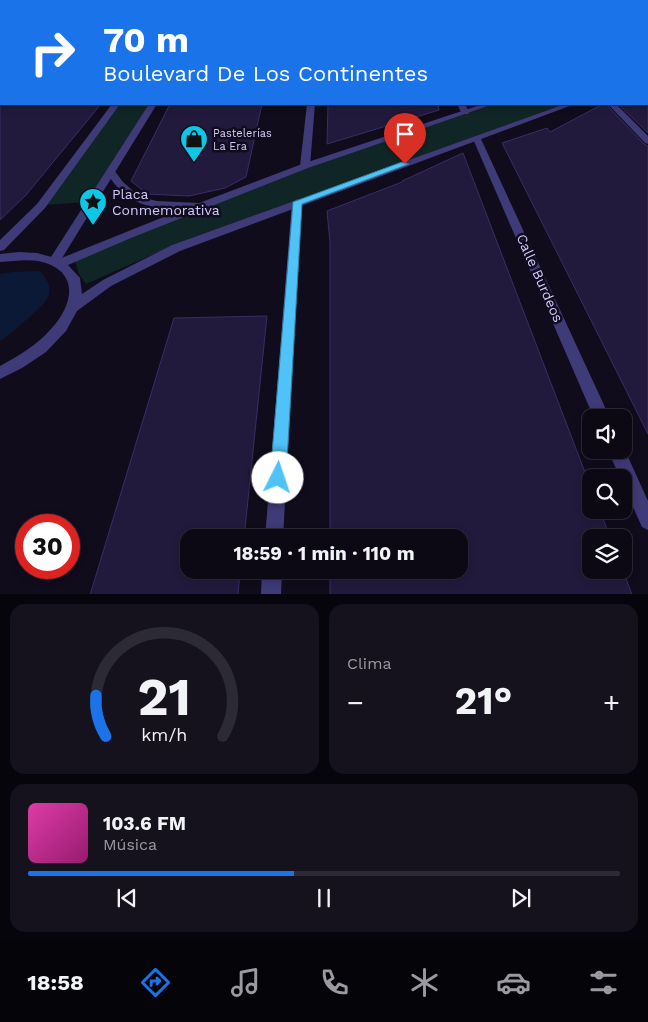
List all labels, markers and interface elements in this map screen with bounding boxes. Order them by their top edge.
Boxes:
text: 70 m [103,19,189,61]
icon: right [20,20,85,85]
text: Boulevard De Los Continentes [103,61,428,86]
pin [384,113,426,164]
icon: arrive [391,120,419,148]
shop icon: Pastelerías La Era [179,124,209,163]
place label: Pastelerías La Era [213,127,272,153]
place label: Placa Conmemorativa [112,186,220,218]
place icon: Placa Conmemorativa [78,187,108,226]
street label: Calle Burdeos [513,231,567,325]
map controls [582,409,632,579]
button: sound [582,409,632,459]
position arrow [251,451,303,503]
button: search [582,469,632,519]
speed limit sign: 30 [15,514,80,579]
button: layers [582,529,632,579]
text: 18:59 · 1 min · 110 m [233,542,415,565]
text: Clima [347,654,391,673]
text: 21 [138,667,191,728]
text: 21° [455,679,512,723]
text: − [347,686,364,719]
text: + [603,686,620,719]
text: km/h [141,724,188,745]
text: 103.6 FM [103,812,186,835]
text: Música [103,835,157,854]
icon: previous [113,884,141,912]
icon: pause [310,884,338,912]
icon: next [507,884,535,912]
icon: directions [138,965,173,1000]
icon: music [228,965,263,1000]
icon: phone [317,965,352,1000]
icon: climate [407,965,442,1000]
icon: car [496,965,531,1000]
icon: filters [586,965,621,1000]
text: 18:58 [27,970,84,995]

